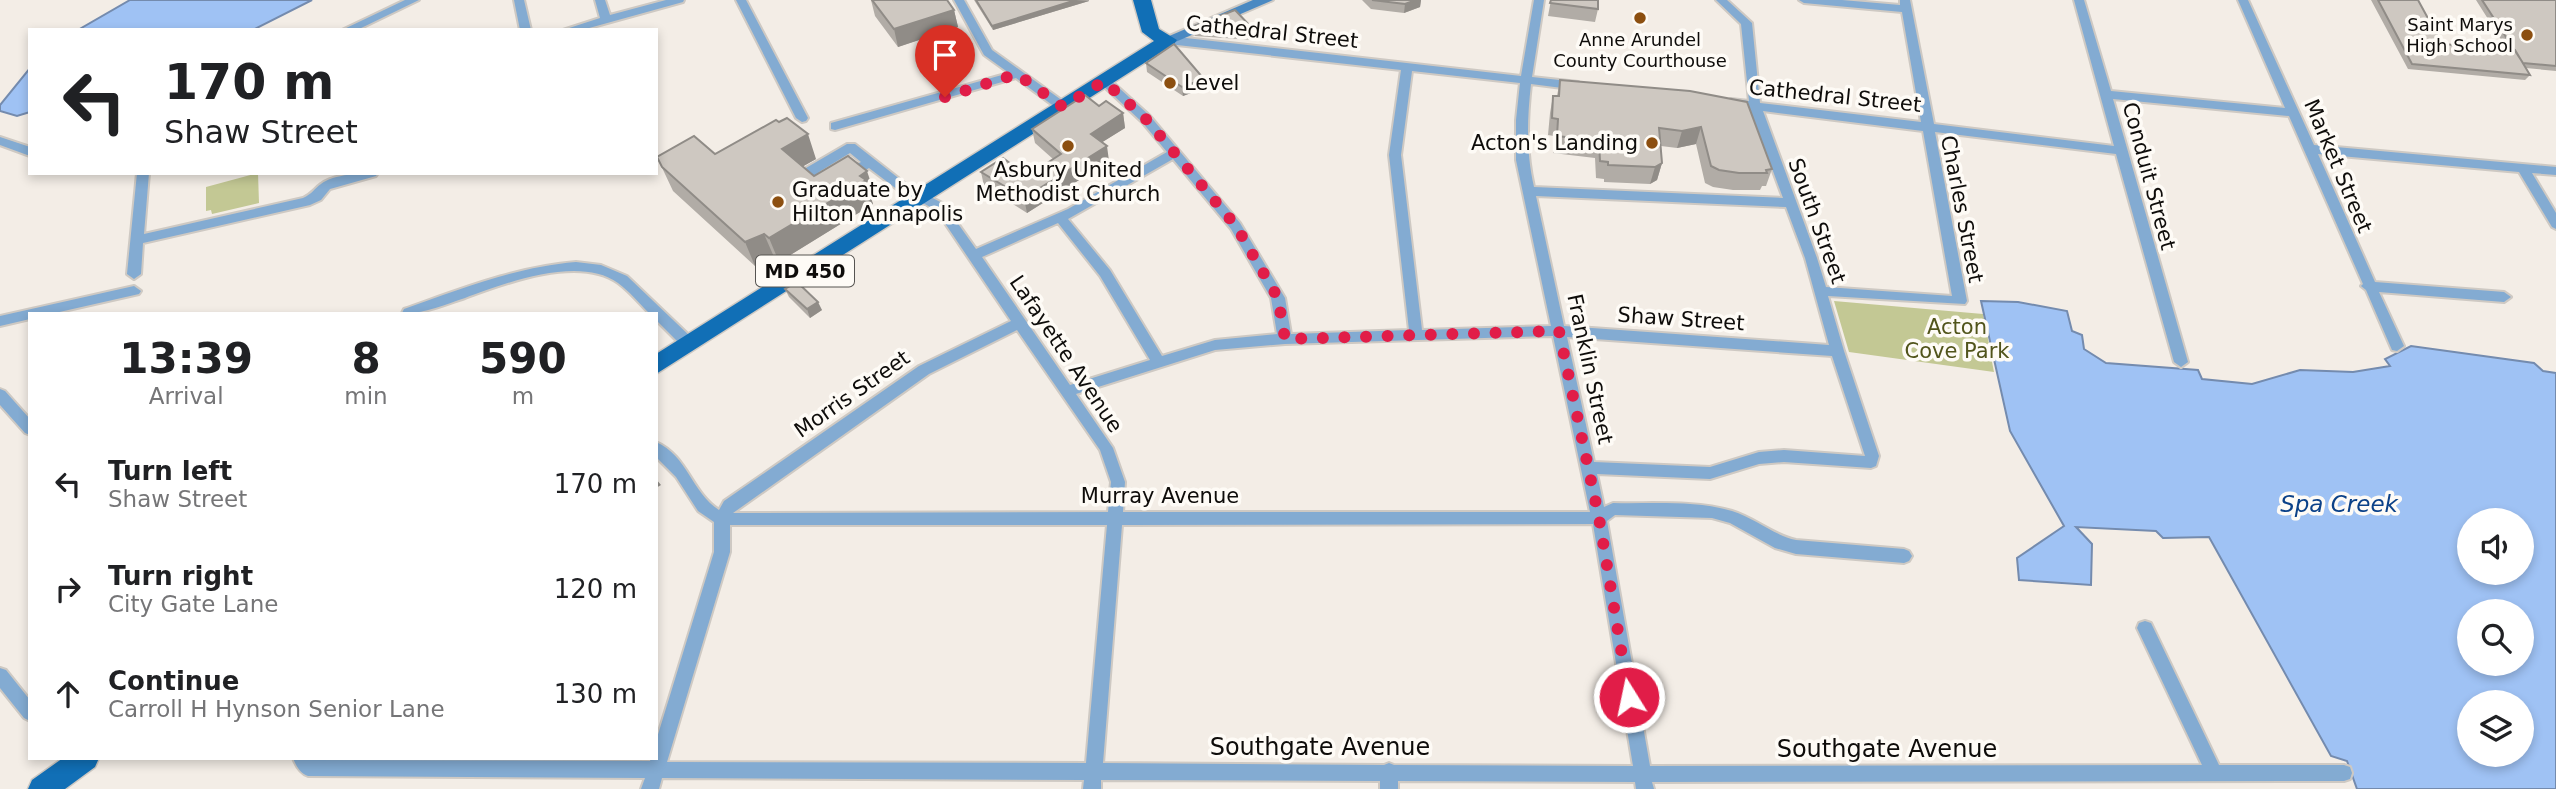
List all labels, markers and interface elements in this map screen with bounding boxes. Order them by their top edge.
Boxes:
marker: Anne Arundel County Courthouse [1632,10,1648,26]
street label: Cathedral Street [1185,11,1359,53]
place label: Saint Marys High School [2406,14,2513,56]
pin [915,25,975,97]
marker: Saint Marys High School [2519,27,2535,43]
place label: Anne Arundel County Courthouse [1553,29,1727,71]
icon: arrive [926,36,964,74]
text: 170 m [164,54,334,111]
icon: left [49,56,140,147]
place label: Level [1184,71,1239,95]
marker: Level [1162,75,1178,91]
street label: Cathedral Street [1748,75,1922,117]
street label: Market Street [2299,96,2377,236]
street label: Conduit Street [2118,99,2180,253]
text: Shaw Street [164,113,358,151]
place label: Acton's Landing [1471,131,1638,155]
street label: Charles Street [1936,133,1988,285]
marker: Acton's Landing [1644,135,1660,151]
marker: Asbury United Methodist Church [1060,138,1076,154]
street label: South Street [1783,155,1851,287]
place label: Asbury United Methodist Church [976,158,1160,206]
place label: Graduate by Hilton Annapolis [792,178,963,226]
marker: Graduate by Hilton Annapolis [770,194,786,210]
road number: MD 450 [756,256,854,286]
street label: Lafayette Avenue [1005,271,1127,437]
street label: Franklin Street [1562,292,1618,446]
street label: Shaw Street [1617,303,1745,335]
park label: Acton Cove Park [1905,315,2010,363]
text: 13:39 [119,334,253,383]
text: 8 [351,334,381,383]
text: 590 [479,334,567,383]
street label: Morris Street [790,345,914,443]
text: Arrival [149,383,224,409]
text: min [344,383,388,409]
text: m [512,383,534,409]
text: Turn left [108,456,232,486]
icon: left [49,465,87,503]
text: 170 m [554,469,637,499]
street label: Murray Avenue [1081,484,1239,508]
text: Shaw Street [108,486,247,512]
water label: Spa Creek [2280,491,2400,517]
map controls [2457,508,2534,767]
button: sound [2457,508,2534,585]
text: Turn right [108,561,253,591]
icon: right [49,570,87,608]
text: 120 m [554,574,637,604]
text: City Gate Lane [108,591,278,617]
button: search [2457,599,2534,676]
position arrow [1592,660,1666,734]
text: Continue [108,666,239,696]
icon: ahead [49,675,87,713]
text: 130 m [554,679,637,709]
button: layers [2457,690,2534,767]
text: Carroll H Hynson Senior Lane [108,696,445,722]
street label: Southgate Avenue [1210,733,1430,761]
street label: Southgate Avenue [1777,735,1997,763]

